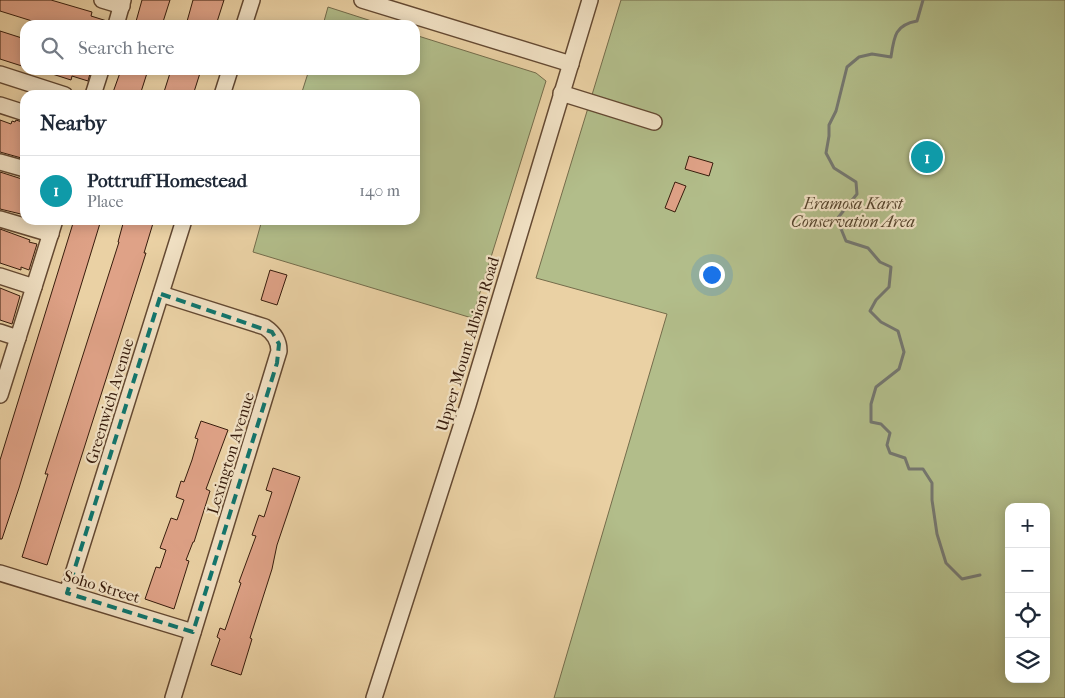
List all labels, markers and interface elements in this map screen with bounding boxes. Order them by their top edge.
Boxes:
search box [20,20,420,75]
icon: search [38,34,66,62]
text: Search here [78,37,174,59]
text: Nearby [40,111,106,135]
pin: 1 [911,138,943,176]
text: Pottruff Homestead [87,170,247,192]
text: 1 [53,181,59,200]
text: 140 m [359,181,400,200]
text: Place [87,192,123,211]
park label: Eramosa Karst Conservation Area [791,194,915,231]
street label: Upper Mount Albion Road [432,254,503,434]
your location [699,262,725,288]
street label: Greenwich Avenue [81,336,138,466]
street label: Lexington Avenue [203,390,258,517]
map controls [1005,503,1050,683]
button: + [1005,503,1050,548]
button: − [1005,548,1050,593]
street label: Soho Street [61,566,143,607]
button: locate [1005,593,1050,638]
button: layers [1005,638,1050,683]

